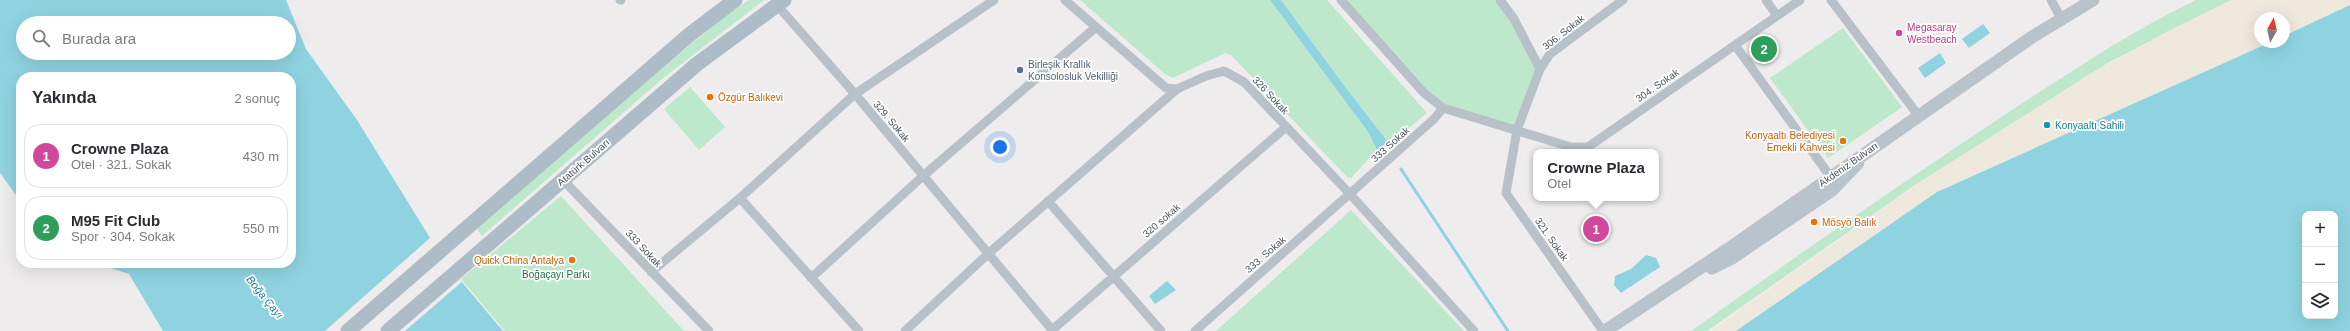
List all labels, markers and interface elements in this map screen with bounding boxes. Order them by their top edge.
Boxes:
street label: 306. Sokak [1540,12,1587,52]
north arrow [2254,12,2290,48]
search box [16,16,296,60]
place label: Megasaray Westbeach [1907,22,1957,45]
icon: search [30,27,52,49]
marker: Megasaray Westbeach [1894,28,1904,38]
text: Burada ara [62,30,136,47]
pin: 2 [1751,34,1777,64]
place label: Birleşik Krallık Konsolosluk Vekilliği [1028,59,1118,82]
marker: Birleşik Krallık Konsolosluk Vekilliği [1015,65,1025,75]
street label: 304. Sokak [1634,66,1682,104]
street label: 326 Sokak [1250,74,1291,117]
text: Yakında [32,88,96,107]
text: 2 sonuç [234,91,280,106]
marker: Özgür Balıkevi [705,92,715,102]
place label: Özgür Balıkevi [718,92,783,103]
street label: 329. Sokak [871,99,913,145]
marker: Konyaaltı Sahili [2042,120,2052,130]
place label: Konyaaltı Sahili [2055,120,2124,131]
street label: 333 Sokak [1369,124,1412,164]
place label: Konyaaltı Belediyesi Emekli Kahvesi [1745,130,1835,153]
marker: Konyaaltı Belediyesi Emekli Kahvesi [1838,136,1848,146]
street label: Atatürk Bulvarı [555,137,612,188]
your location [990,137,1010,157]
text: Crowne Plaza [71,140,169,157]
street label: Akdeniz Bulvarı [1817,140,1880,189]
text: 1 [42,149,50,164]
text: 430 m [243,149,279,164]
popup [1533,149,1659,201]
text: Otel · 321. Sokak [71,157,171,172]
text: Crowne Plaza [1547,159,1645,176]
text: Otel [1547,176,1571,191]
street label: 320 sokak [1141,201,1183,239]
map controls [2302,211,2338,319]
button: + [2302,211,2338,247]
text: M95 Fit Club [71,212,160,229]
pin: 1 [1583,214,1609,244]
street label: 321. Sokak [1533,216,1571,264]
marker: Mösyö Balık [1809,217,1819,227]
place label: Mösyö Balık [1822,217,1877,228]
text: 2 [42,221,50,236]
text: 550 m [243,221,279,236]
street label: 333 Sokak [623,227,664,270]
text: Spor · 304. Sokak [71,229,175,244]
street label: 333. Sokak [1243,233,1289,275]
button: − [2302,247,2338,283]
place label: Quick China Antalya [474,255,564,266]
marker: Quick China Antalya [567,255,577,265]
park label: Boğaçayı Parkı [522,269,590,280]
water label: Boğa Çayı [244,273,286,321]
button: layers [2302,283,2338,319]

